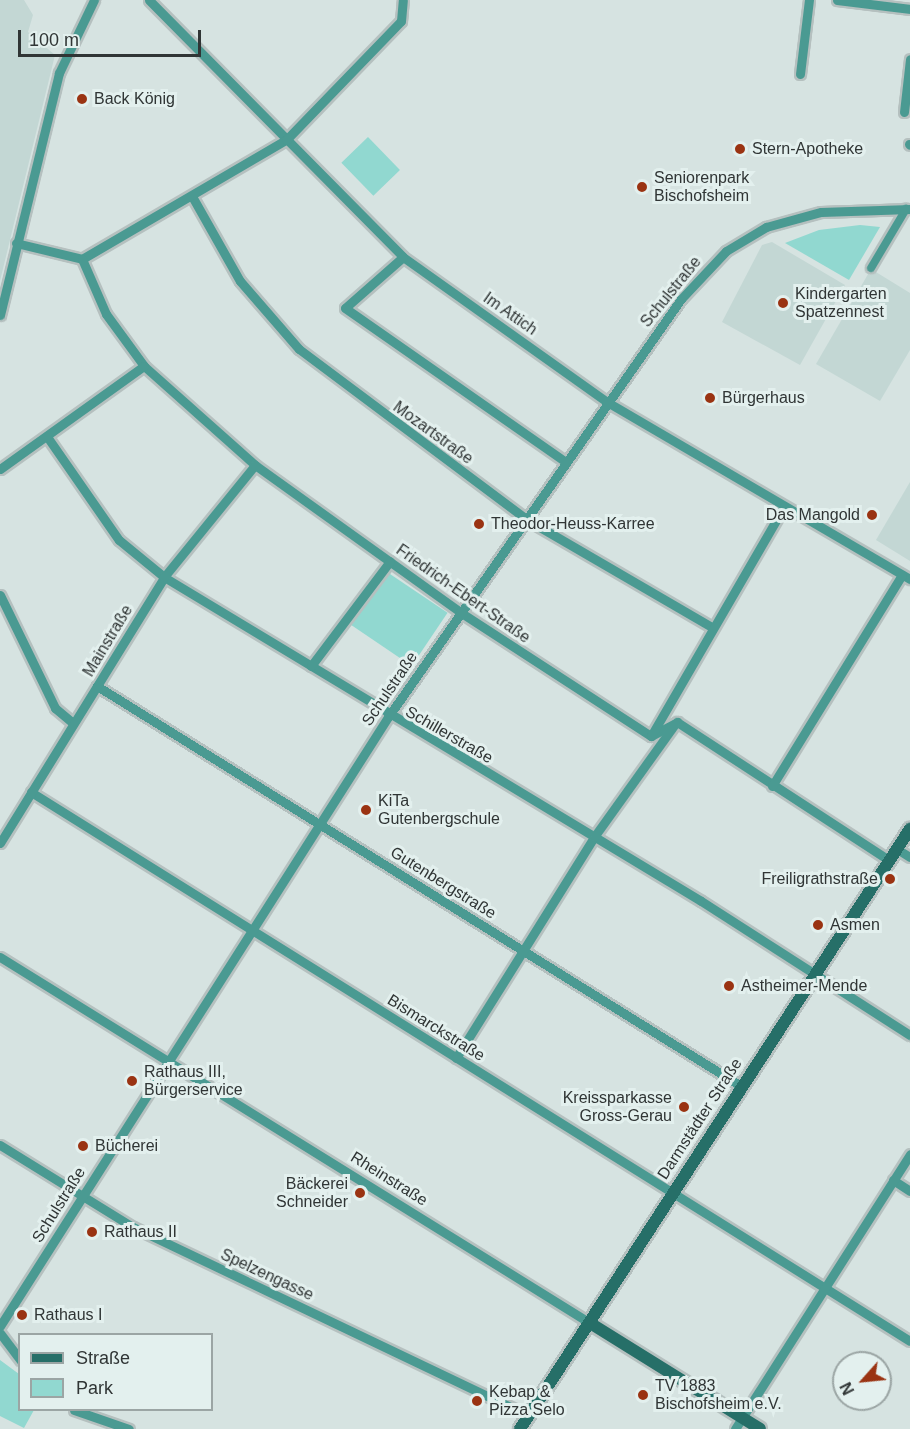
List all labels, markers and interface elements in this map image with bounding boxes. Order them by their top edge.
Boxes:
scale bar [21,18,204,56]
text: 100 m [29,30,79,50]
place label: Back König [94,89,175,109]
marker: Back König [75,92,89,106]
place label: Stern-Apotheke [752,139,863,159]
marker: Stern-Apotheke [733,142,747,156]
place label: Seniorenpark Bischofsheim [654,168,749,206]
marker: Seniorenpark Bischofsheim [635,180,649,194]
street label: Schulstraße [637,253,705,331]
place label: Kindergarten Spatzennest [795,284,887,322]
street label: Im Attich [479,288,541,340]
marker: Kindergarten Spatzennest [776,296,790,310]
place label: Bürgerhaus [722,388,805,408]
marker: Bürgerhaus [703,391,717,405]
street label: Mozartstraße [389,398,477,468]
place label: Das Mangold [766,505,860,525]
marker: Das Mangold [865,508,879,522]
place label: Theodor-Heuss-Karree [491,514,655,534]
marker: Theodor-Heuss-Karree [472,517,486,531]
street label: Friedrich-Ebert-Straße [392,540,534,648]
street label: Mainstraße [79,602,137,680]
street label: Schulstraße [358,648,422,730]
street label: Schillerstraße [402,702,496,768]
place label: KiTa Gutenbergschule [378,791,500,829]
marker: KiTa Gutenbergschule [359,803,373,817]
street label: Gutenbergstraße [387,843,499,923]
place label: Freiligrathstraße [762,869,878,889]
marker: Freiligrathstraße [883,872,897,886]
place label: Asmen [830,915,880,935]
marker: Asmen [811,918,825,932]
place label: Astheimer-Mende [741,976,867,996]
marker: Astheimer-Mende [722,979,736,993]
street label: Bismarckstraße [384,990,488,1066]
street label: Darmstädter Straße [654,1055,746,1183]
place label: Rathaus III, Bürgerservice [144,1062,243,1100]
marker: Rathaus III, Bürgerservice [125,1074,139,1088]
place label: Kreissparkasse Gross-Gerau [563,1088,672,1126]
marker: Kreissparkasse Gross-Gerau [677,1100,691,1114]
place label: Bücherei [95,1136,158,1156]
marker: Bücherei [76,1139,90,1153]
street label: Rheinstraße [347,1148,431,1210]
street label: Schulstraße [28,1164,90,1246]
place label: Bäckerei Schneider [276,1174,348,1212]
marker: Bäckerei Schneider [353,1186,367,1200]
place label: Rathaus II [104,1222,177,1242]
marker: Rathaus II [85,1225,99,1239]
street label: Spelzengasse [217,1245,317,1305]
place label: Rathaus I [34,1305,102,1325]
marker: Rathaus I [15,1308,29,1322]
legend [18,1333,213,1411]
text: Straße [76,1348,130,1368]
north arrow [832,1351,892,1411]
place label: TV 1883 Bischofsheim e.V. [655,1376,782,1414]
text: Park [76,1378,113,1398]
text: N [837,1379,857,1398]
place label: Kebap & Pizza Selo [489,1382,565,1420]
marker: TV 1883 Bischofsheim e.V. [636,1388,650,1402]
marker: Kebap & Pizza Selo [470,1394,484,1408]

